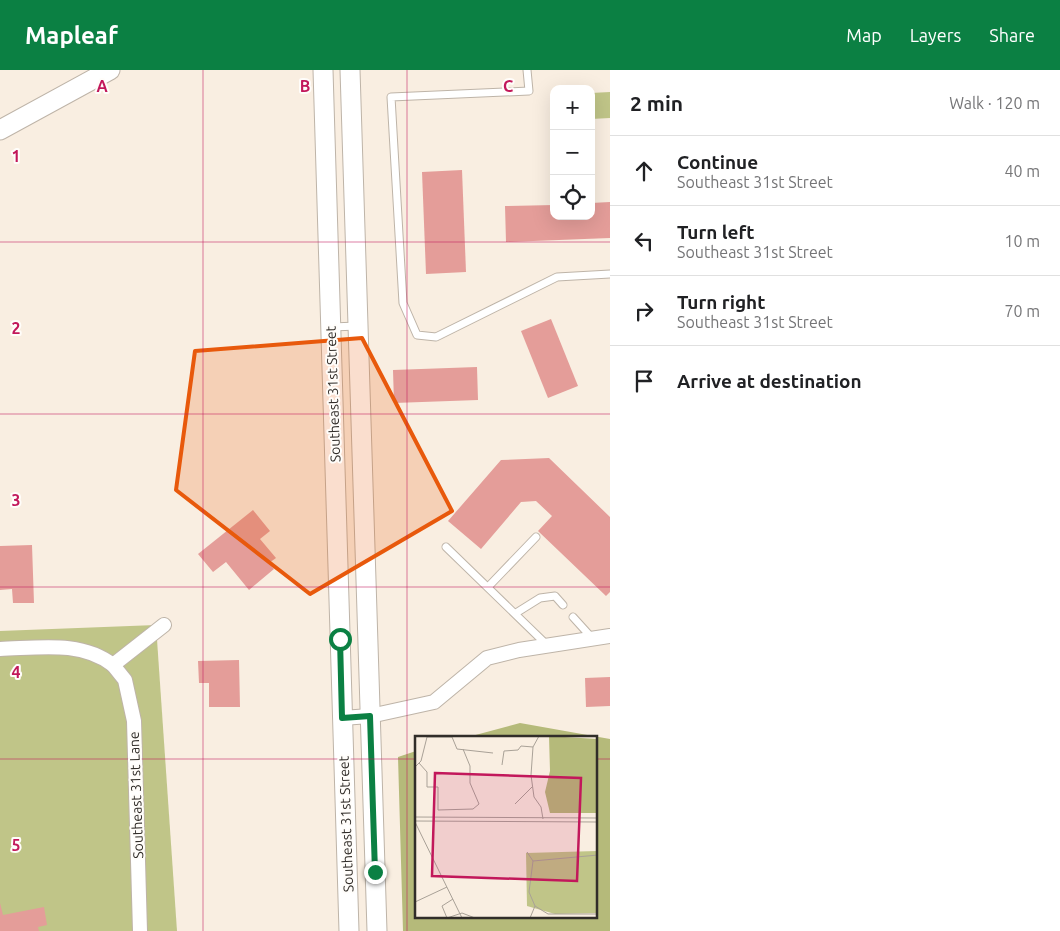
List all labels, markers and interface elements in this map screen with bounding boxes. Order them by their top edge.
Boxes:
text: Mapleaf [25,22,118,49]
text: Map [846,25,882,45]
text: Layers [910,25,961,45]
text: Share [989,25,1035,45]
text: A [96,77,108,95]
text: B [300,77,310,95]
text: C [503,77,513,95]
map controls [550,85,595,220]
button: + [550,85,595,130]
text: 2 min [630,91,683,115]
text: Walk · 120 m [949,94,1040,112]
button: − [550,130,595,175]
text: 1 [11,147,21,165]
text: Continue [677,151,758,173]
icon: ahead [630,157,658,185]
text: 40 m [1004,162,1040,180]
text: Southeast 31st Street [677,173,833,191]
button: locate [550,175,595,220]
text: Turn left [677,221,755,243]
icon: left [630,227,658,255]
text: 10 m [1004,232,1040,250]
text: Southeast 31st Street [677,243,833,261]
text: Turn right [677,291,765,313]
icon: right [630,297,658,325]
text: 70 m [1004,302,1040,320]
text: Southeast 31st Street [677,313,833,331]
text: 2 [11,319,21,337]
street label: Southeast 31st Street [323,325,343,462]
icon: arrive [630,367,658,395]
text: Arrive at destination [677,370,862,392]
text: 3 [11,491,21,509]
route start [329,628,352,651]
text: 4 [11,663,21,681]
street label: Southeast 31st Lane [126,731,146,859]
inset map [415,736,598,918]
street label: Southeast 31st Street [336,755,356,892]
text: 5 [11,836,21,854]
route end [364,861,387,884]

